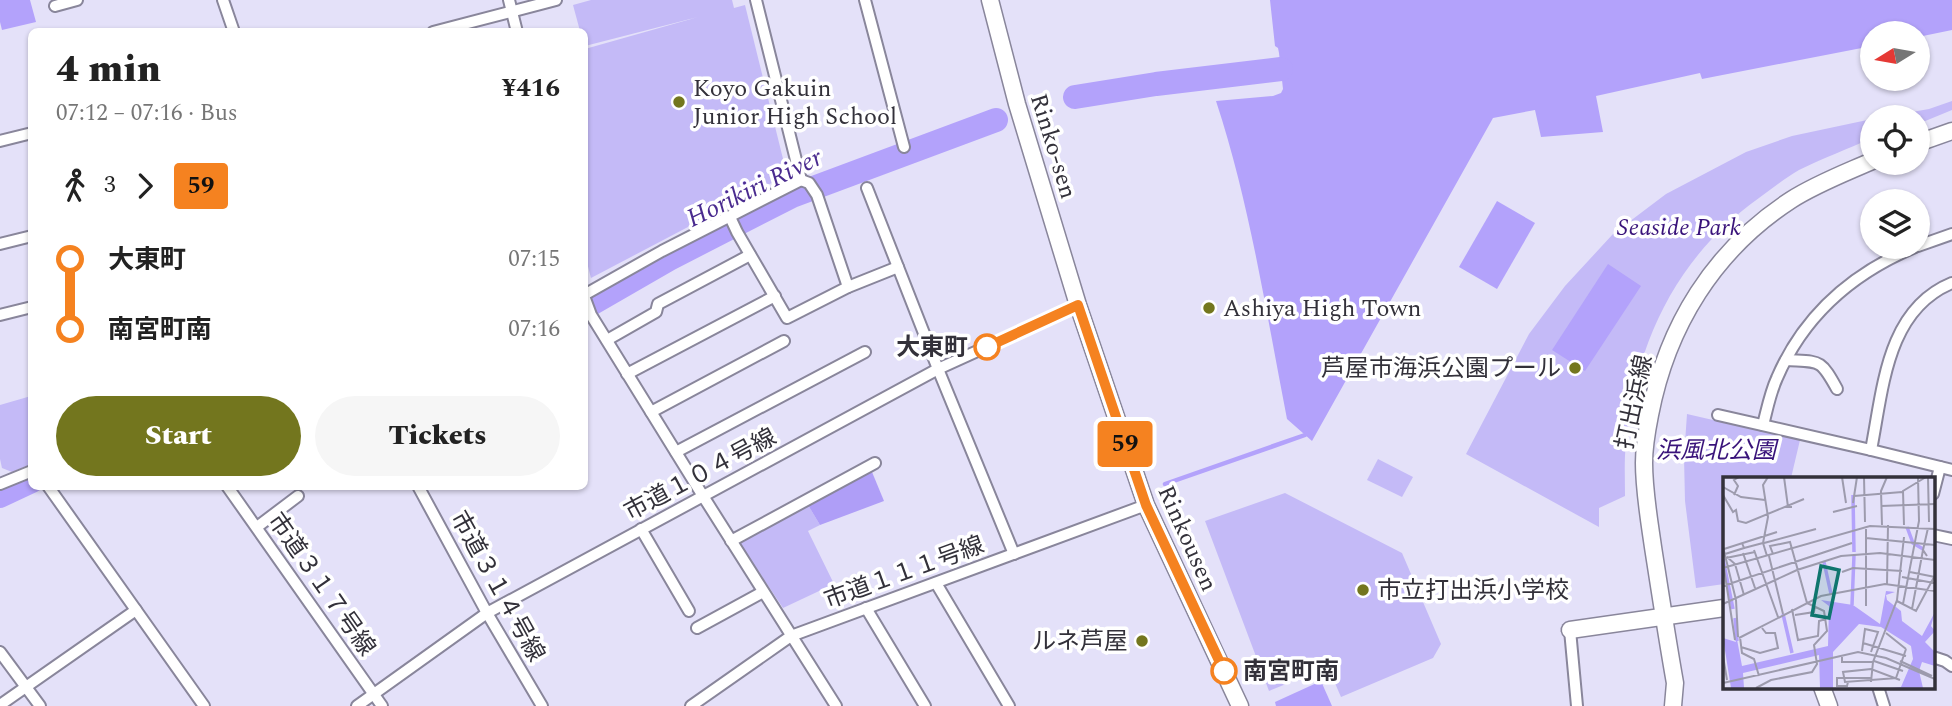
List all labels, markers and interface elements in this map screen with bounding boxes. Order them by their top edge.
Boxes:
north arrow [1860,21,1930,91]
map controls [1860,21,1930,259]
text: 4 min [56,41,161,99]
text: ¥416 [502,68,560,108]
place label: Koyo Gakuin Junior High School [693,71,897,135]
street label: Rinko-sen [1020,89,1086,203]
marker: Koyo Gakuin Junior High School [671,94,687,110]
text: 07:12 – 07:16 · Bus [56,96,238,131]
button: locate [1860,105,1930,175]
water label: Horikiri River [680,137,830,238]
icon: walk [56,167,94,205]
icon: forward [126,167,164,205]
text: 3 [104,168,116,203]
text: 59 [188,168,214,204]
button: layers [1860,189,1930,259]
park label: Seaside Park [1617,210,1741,246]
text: 大東町 [108,240,186,280]
text: 07:15 [508,242,560,277]
place label: Ashiya High Town [1223,291,1422,327]
marker: Ashiya High Town [1201,300,1217,316]
text: 南宮町南 [108,310,212,350]
text: 07:16 [508,312,560,347]
place label: 大東町 [896,330,968,366]
marker: 大東町 [974,334,1000,360]
place label: 芦屋市海浜公園プール [1321,351,1561,387]
street label: 打出浜線 [1607,352,1663,453]
marker: 芦屋市海浜公園プール [1567,360,1583,376]
button: Start [56,396,301,476]
button: Tickets [315,396,560,476]
street label: 市道１０４号線 [618,420,783,530]
line badge: 59 [1094,421,1156,467]
text: 59 [1112,426,1138,462]
park label: 浜風北公園 [1656,433,1779,469]
inset map [1723,477,1934,688]
street label: Rinkousen [1148,480,1226,597]
street label: 市道３１４号線 [441,504,554,669]
street label: 市道３１７号線 [258,505,384,664]
street label: 市道１１１号線 [819,527,989,619]
place label: 市立打出浜小学校 [1377,573,1569,609]
marker: 市立打出浜小学校 [1355,582,1371,598]
place label: ルネ芦屋 [1032,624,1128,660]
marker: ルネ芦屋 [1134,633,1150,649]
place label: 南宮町南 [1243,654,1339,690]
marker: 南宮町南 [1211,658,1237,684]

